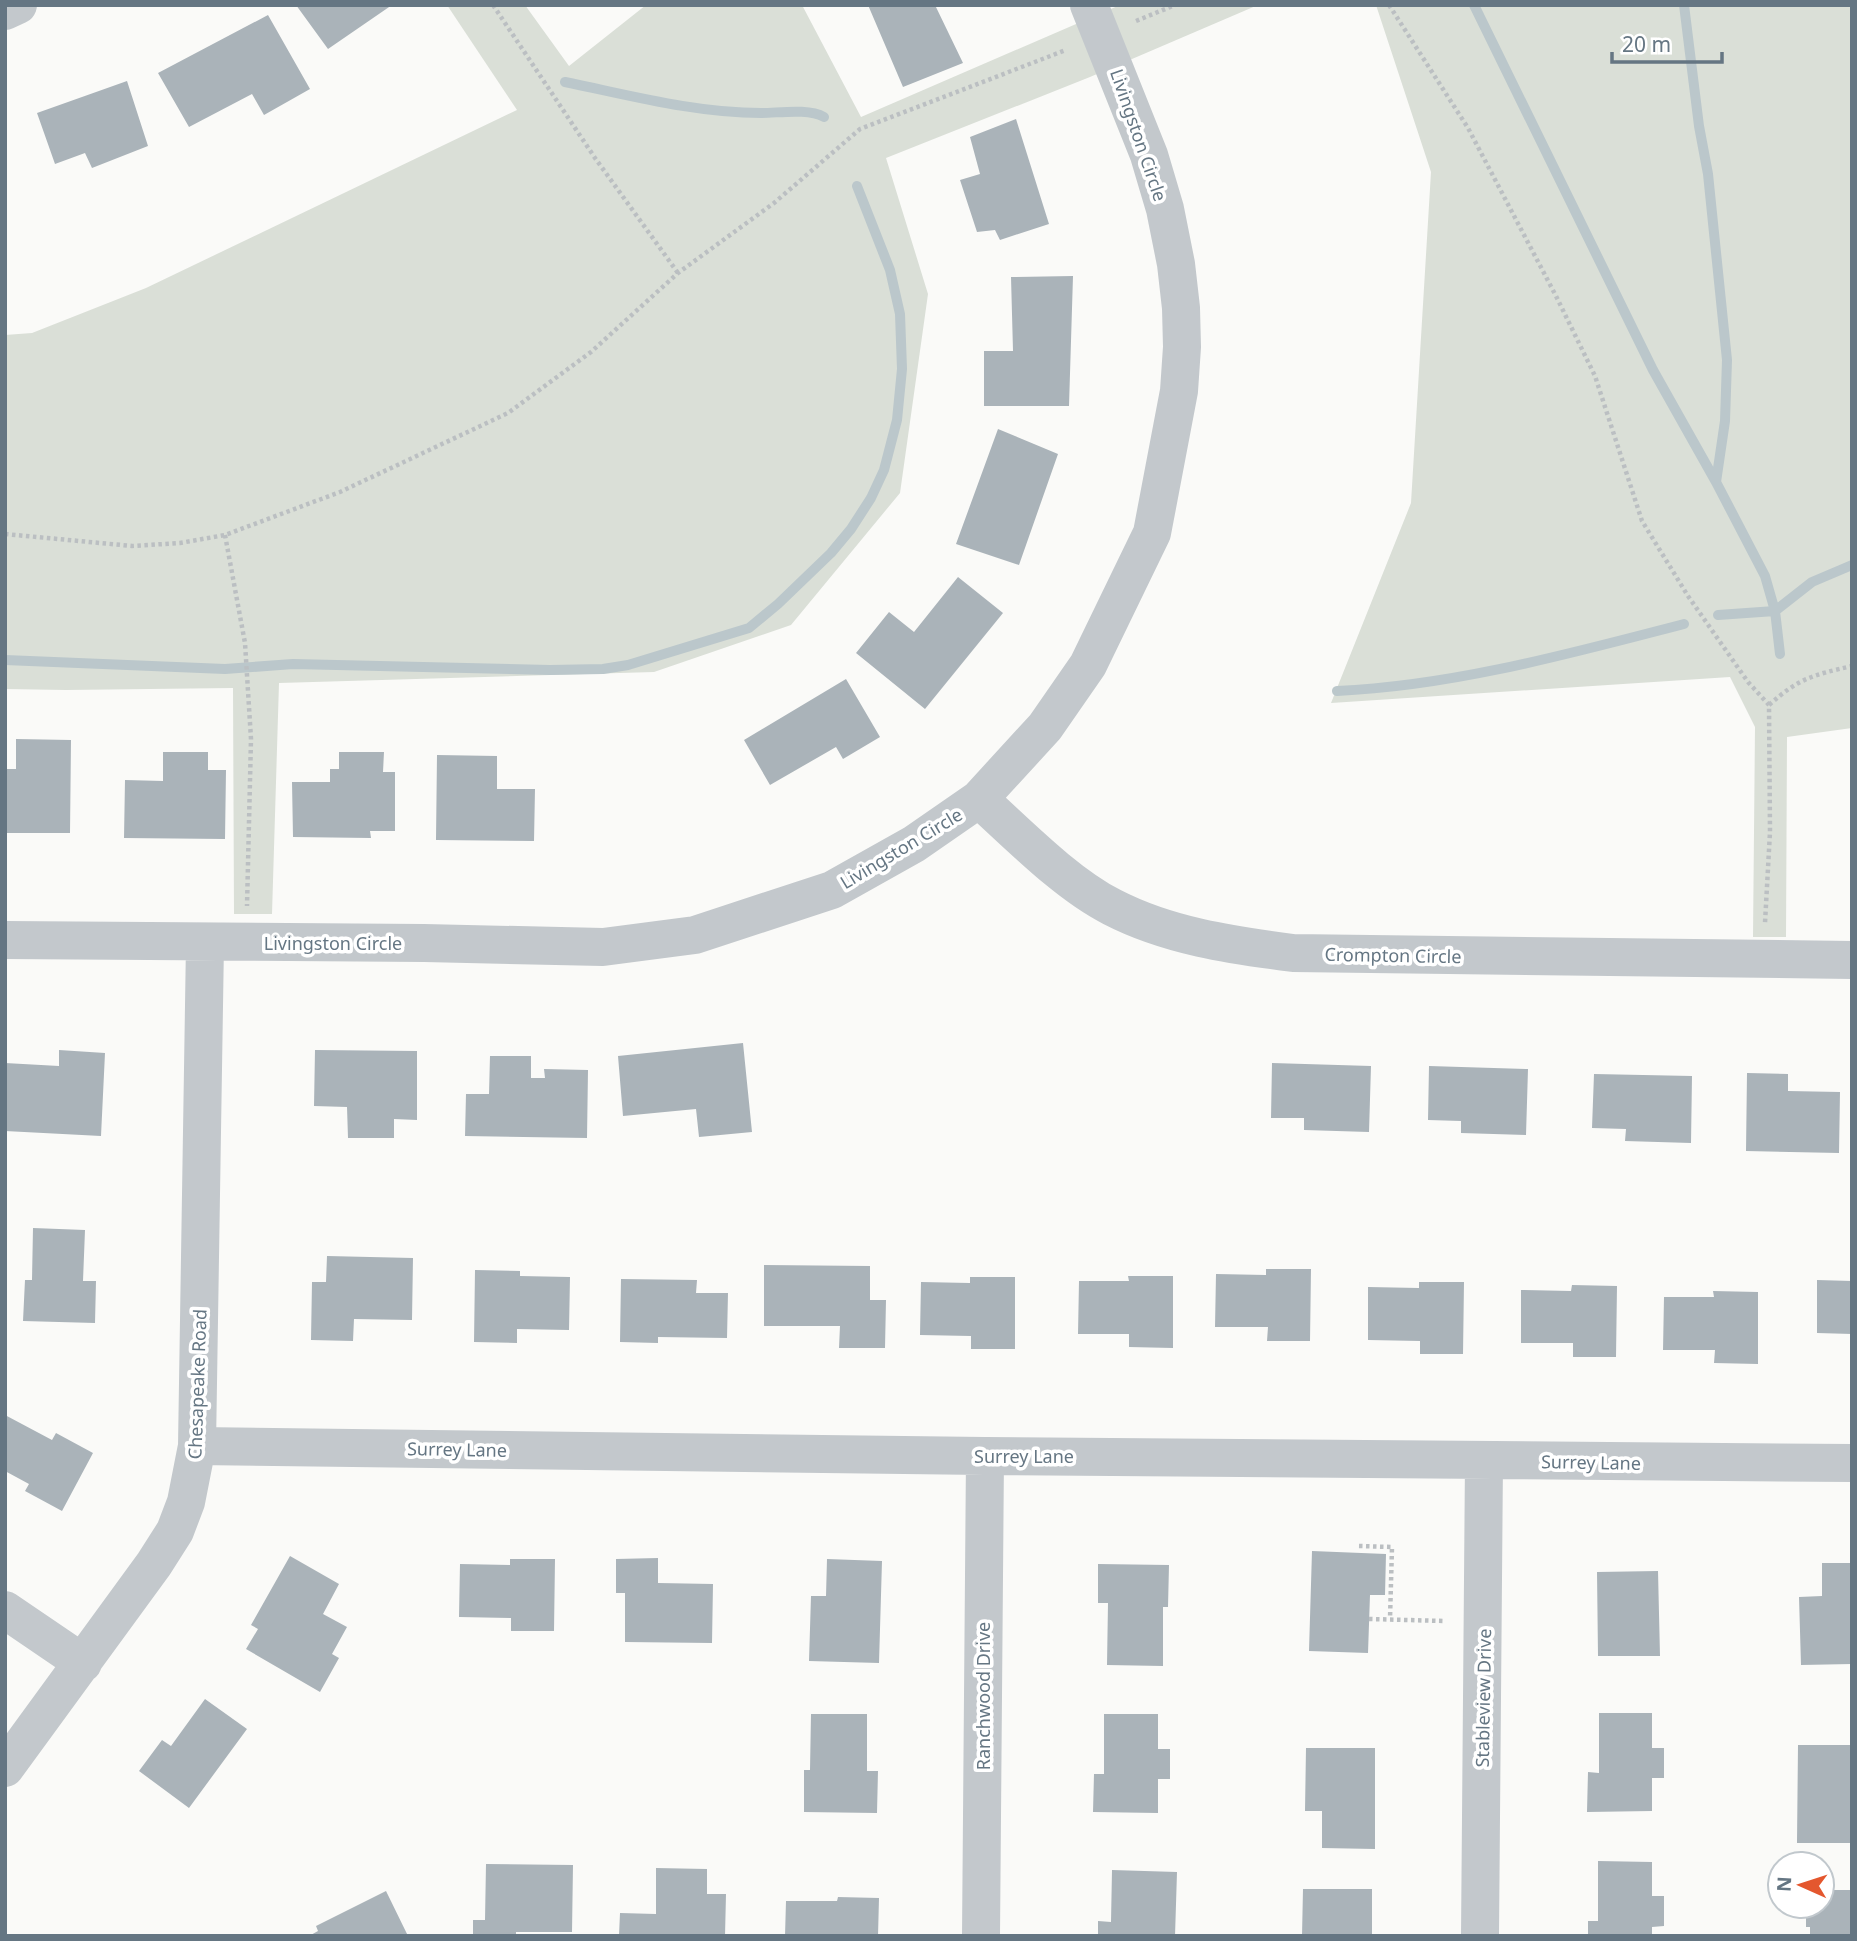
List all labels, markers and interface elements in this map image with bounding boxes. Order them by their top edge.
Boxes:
scale bar [1612,21,1722,65]
text: 20 m [1622,30,1671,58]
street label: Livingston Circle [1105,66,1173,204]
street label: Livingston Circle [836,802,966,894]
street label: Livingston Circle [264,931,402,955]
street label: Crompton Circle [1324,942,1462,968]
street label: Chesapeake Road [182,1308,212,1460]
street label: Surrey Lane [407,1436,507,1462]
street label: Surrey Lane [974,1444,1074,1468]
street label: Surrey Lane [1541,1449,1641,1475]
street label: Ranchwood Drive [971,1622,995,1770]
street label: Stableview Drive [1470,1628,1496,1768]
north arrow [1766,1850,1836,1920]
text: N [1771,1876,1797,1893]

